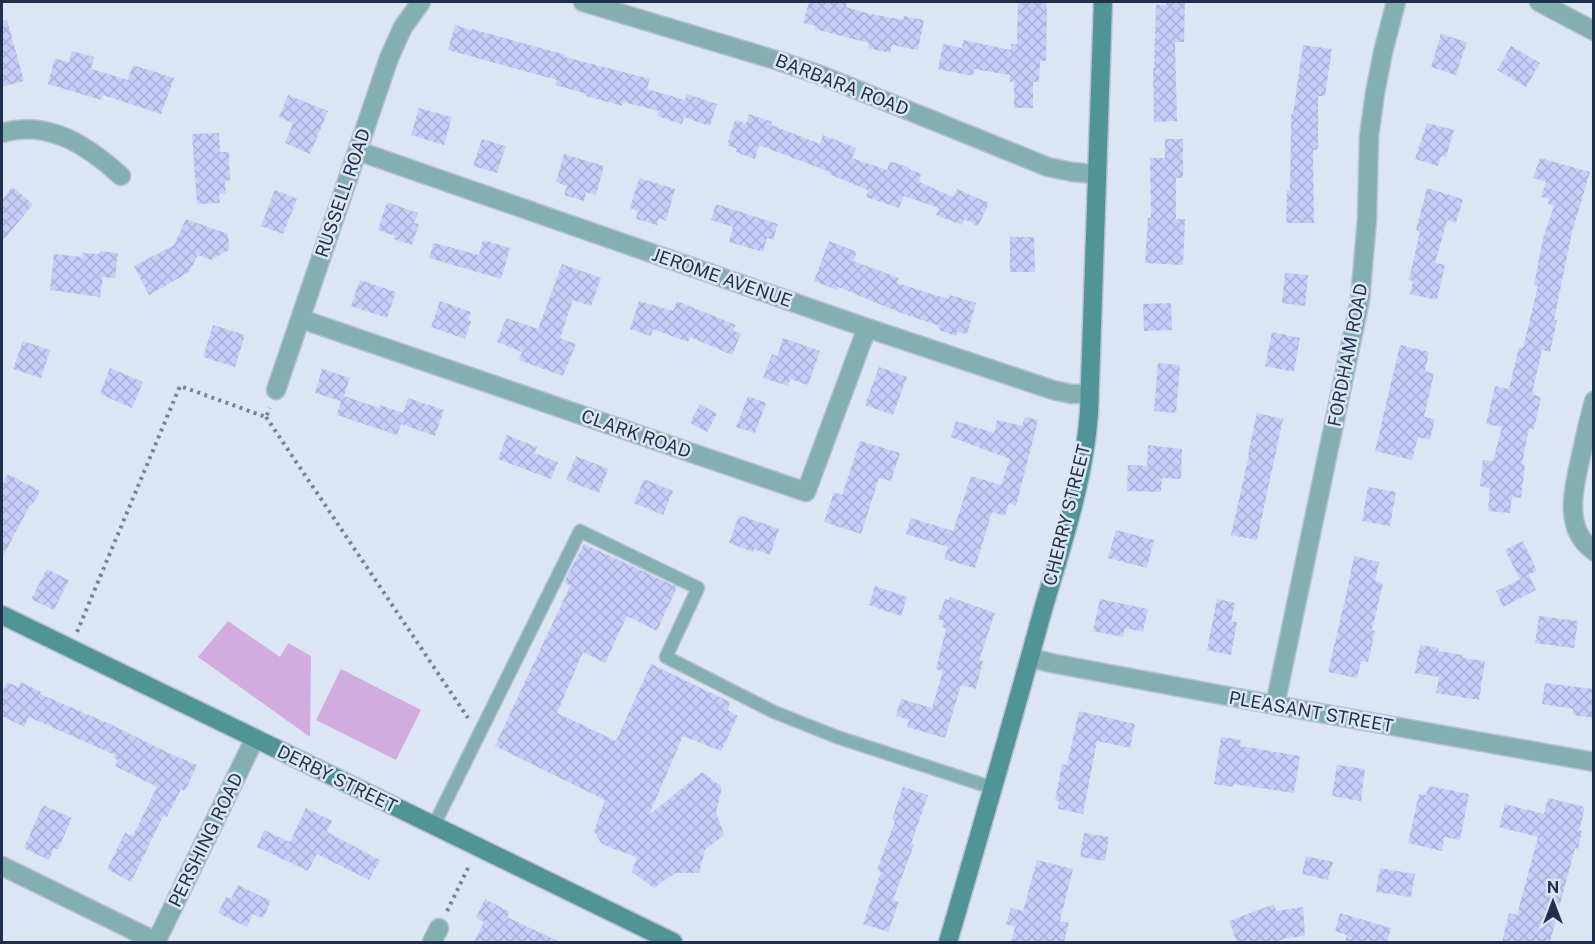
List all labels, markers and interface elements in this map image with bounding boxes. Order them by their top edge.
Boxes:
street label: BARBARA ROAD [773,49,912,120]
street label: RUSSELL ROAD [311,126,374,260]
street label: JEROME AVENUE [650,244,795,311]
street label: FORDHAM ROAD [1323,282,1372,428]
street label: CLARK ROAD [579,405,694,462]
street label: CHERRY STREET [1039,442,1094,588]
street label: PLEASANT STREET [1227,687,1395,736]
street label: DERBY STREET [274,741,401,817]
street label: PERSHING ROAD [164,769,247,910]
north arrow [1523,872,1583,932]
text: N [1547,878,1559,897]

